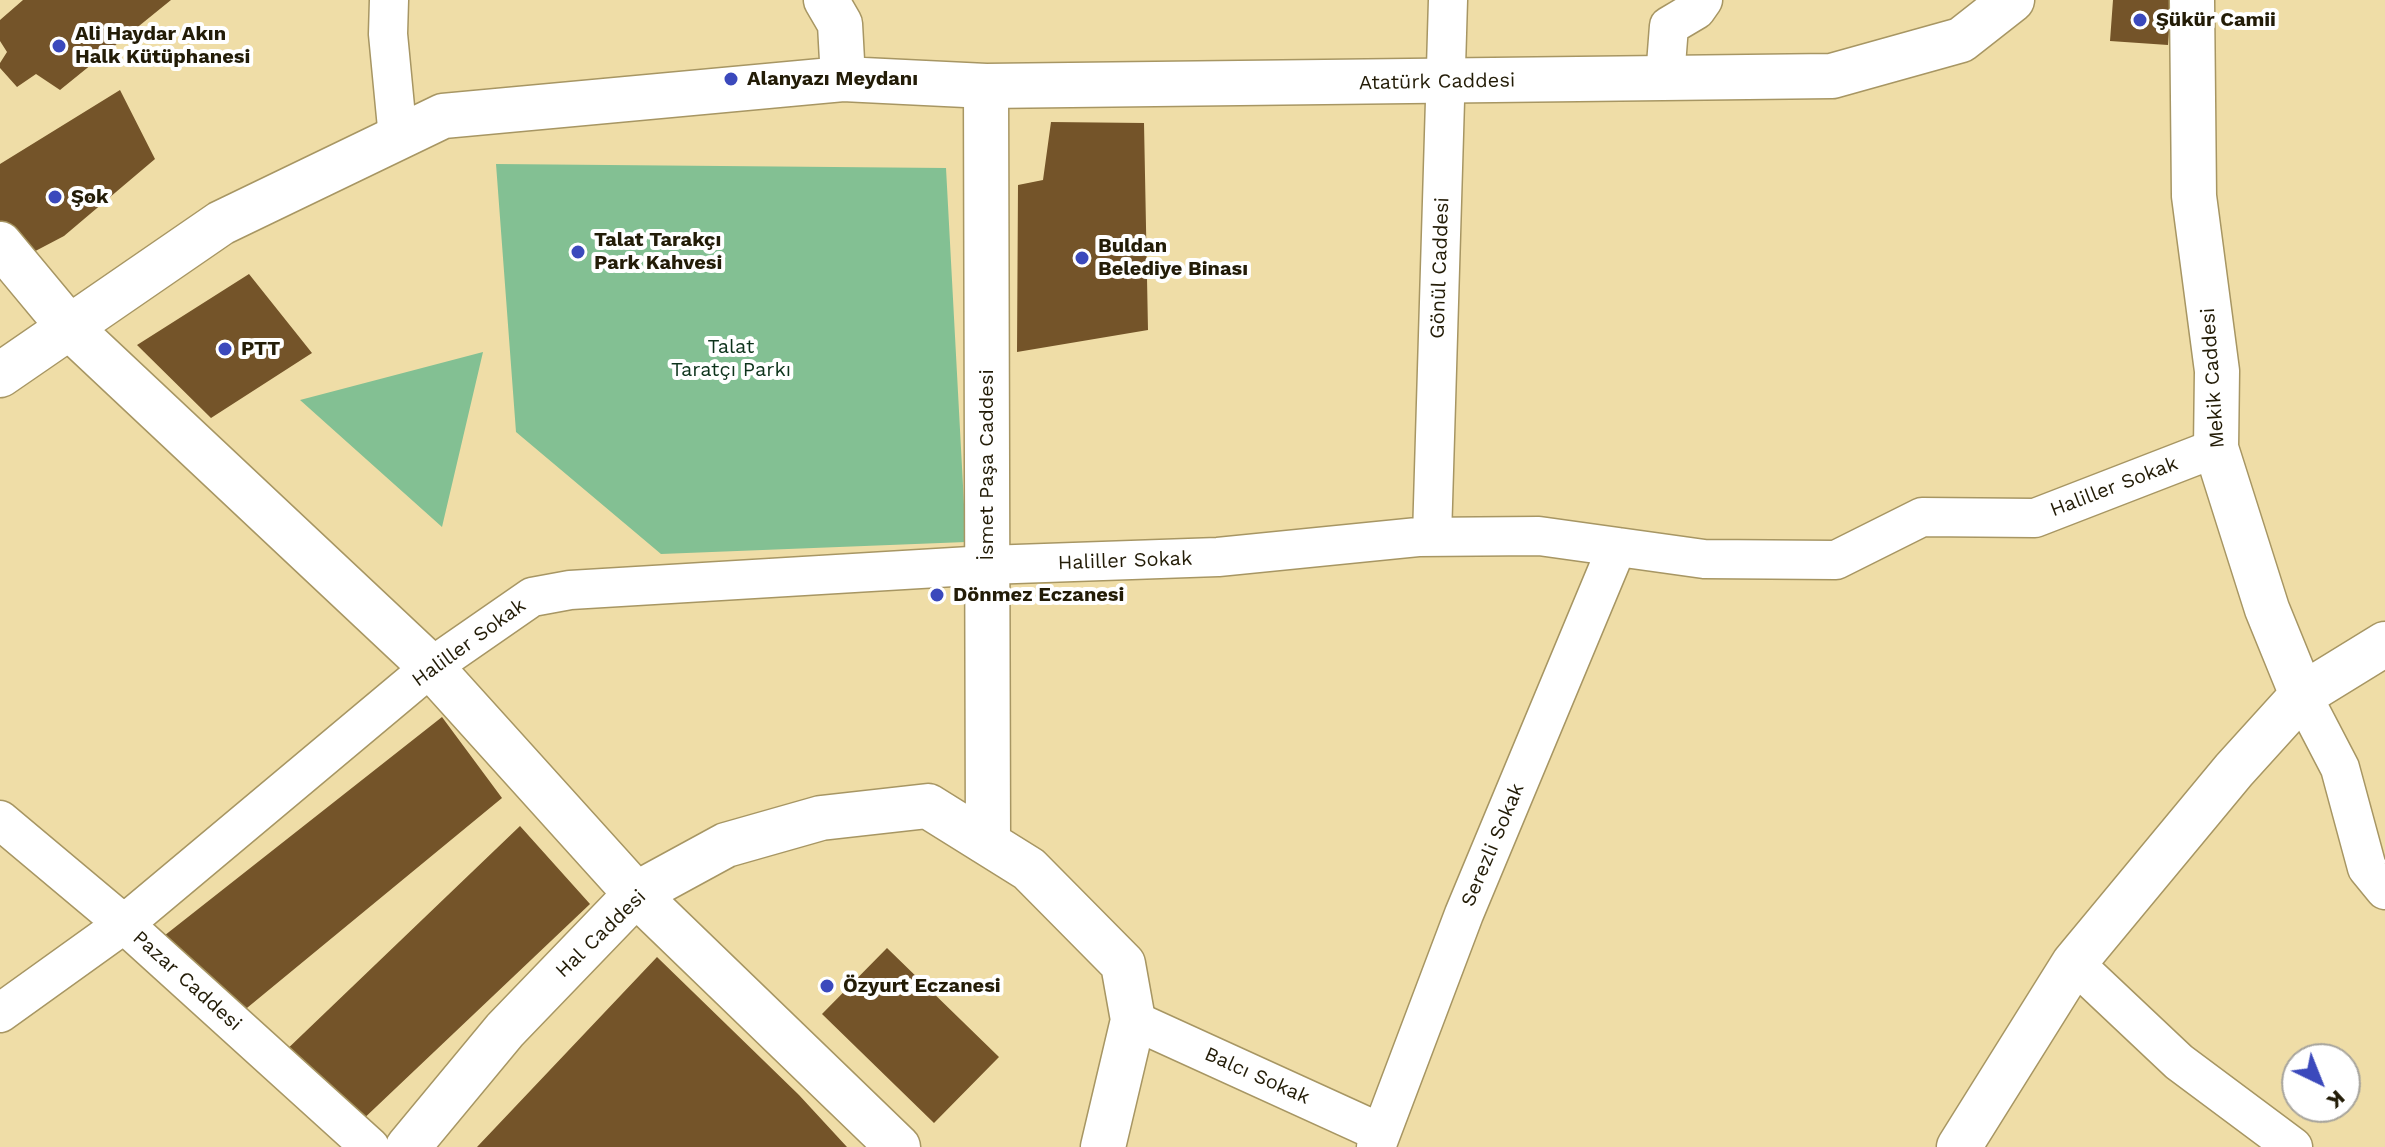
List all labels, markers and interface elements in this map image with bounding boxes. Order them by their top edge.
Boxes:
place label: Şükür Camii [2156,8,2276,32]
marker: Şükür Camii [2131,11,2149,29]
place label: Ali Haydar Akın Halk Kütüphanesi [75,22,250,69]
marker: Ali Haydar Akın Halk Kütüphanesi [50,37,68,55]
place label: Alanyazı Meydanı [747,67,918,91]
street label: Atatürk Caddesi [1359,69,1515,95]
marker: Alanyazı Meydanı [722,70,740,88]
place label: Şok [71,185,108,209]
marker: Şok [46,188,64,206]
street label: Gönül Caddesi [1426,197,1454,339]
place label: Talat Tarakçı Park Kahvesi [594,228,722,275]
place label: Buldan Belediye Binası [1098,234,1248,281]
marker: Talat Tarakçı Park Kahvesi [569,243,587,261]
marker: Buldan Belediye Binası [1073,249,1091,267]
street label: Mekik Caddesi [2196,307,2230,449]
park label: Talat Taratçı Parkı [671,335,791,382]
place label: PTT [241,337,280,361]
marker: PTT [216,340,234,358]
street label: İsmet Paşa Caddesi [975,369,999,561]
street label: Haliller Sokak [2047,452,2181,522]
street label: Haliller Sokak [1057,547,1193,575]
place label: Dönmez Eczanesi [953,583,1124,607]
marker: Dönmez Eczanesi [928,586,946,604]
street label: Haliller Sokak [407,594,531,692]
street label: Serezli Sokak [1456,780,1530,910]
street label: Hal Caddesi [551,885,651,983]
street label: Pazar Caddesi [128,926,246,1036]
place label: Özyurt Eczanesi [843,974,1001,998]
marker: Özyurt Eczanesi [818,977,836,995]
street label: Balcı Sokak [1201,1042,1313,1110]
north arrow [2281,1043,2361,1123]
text: K [2322,1085,2350,1114]

